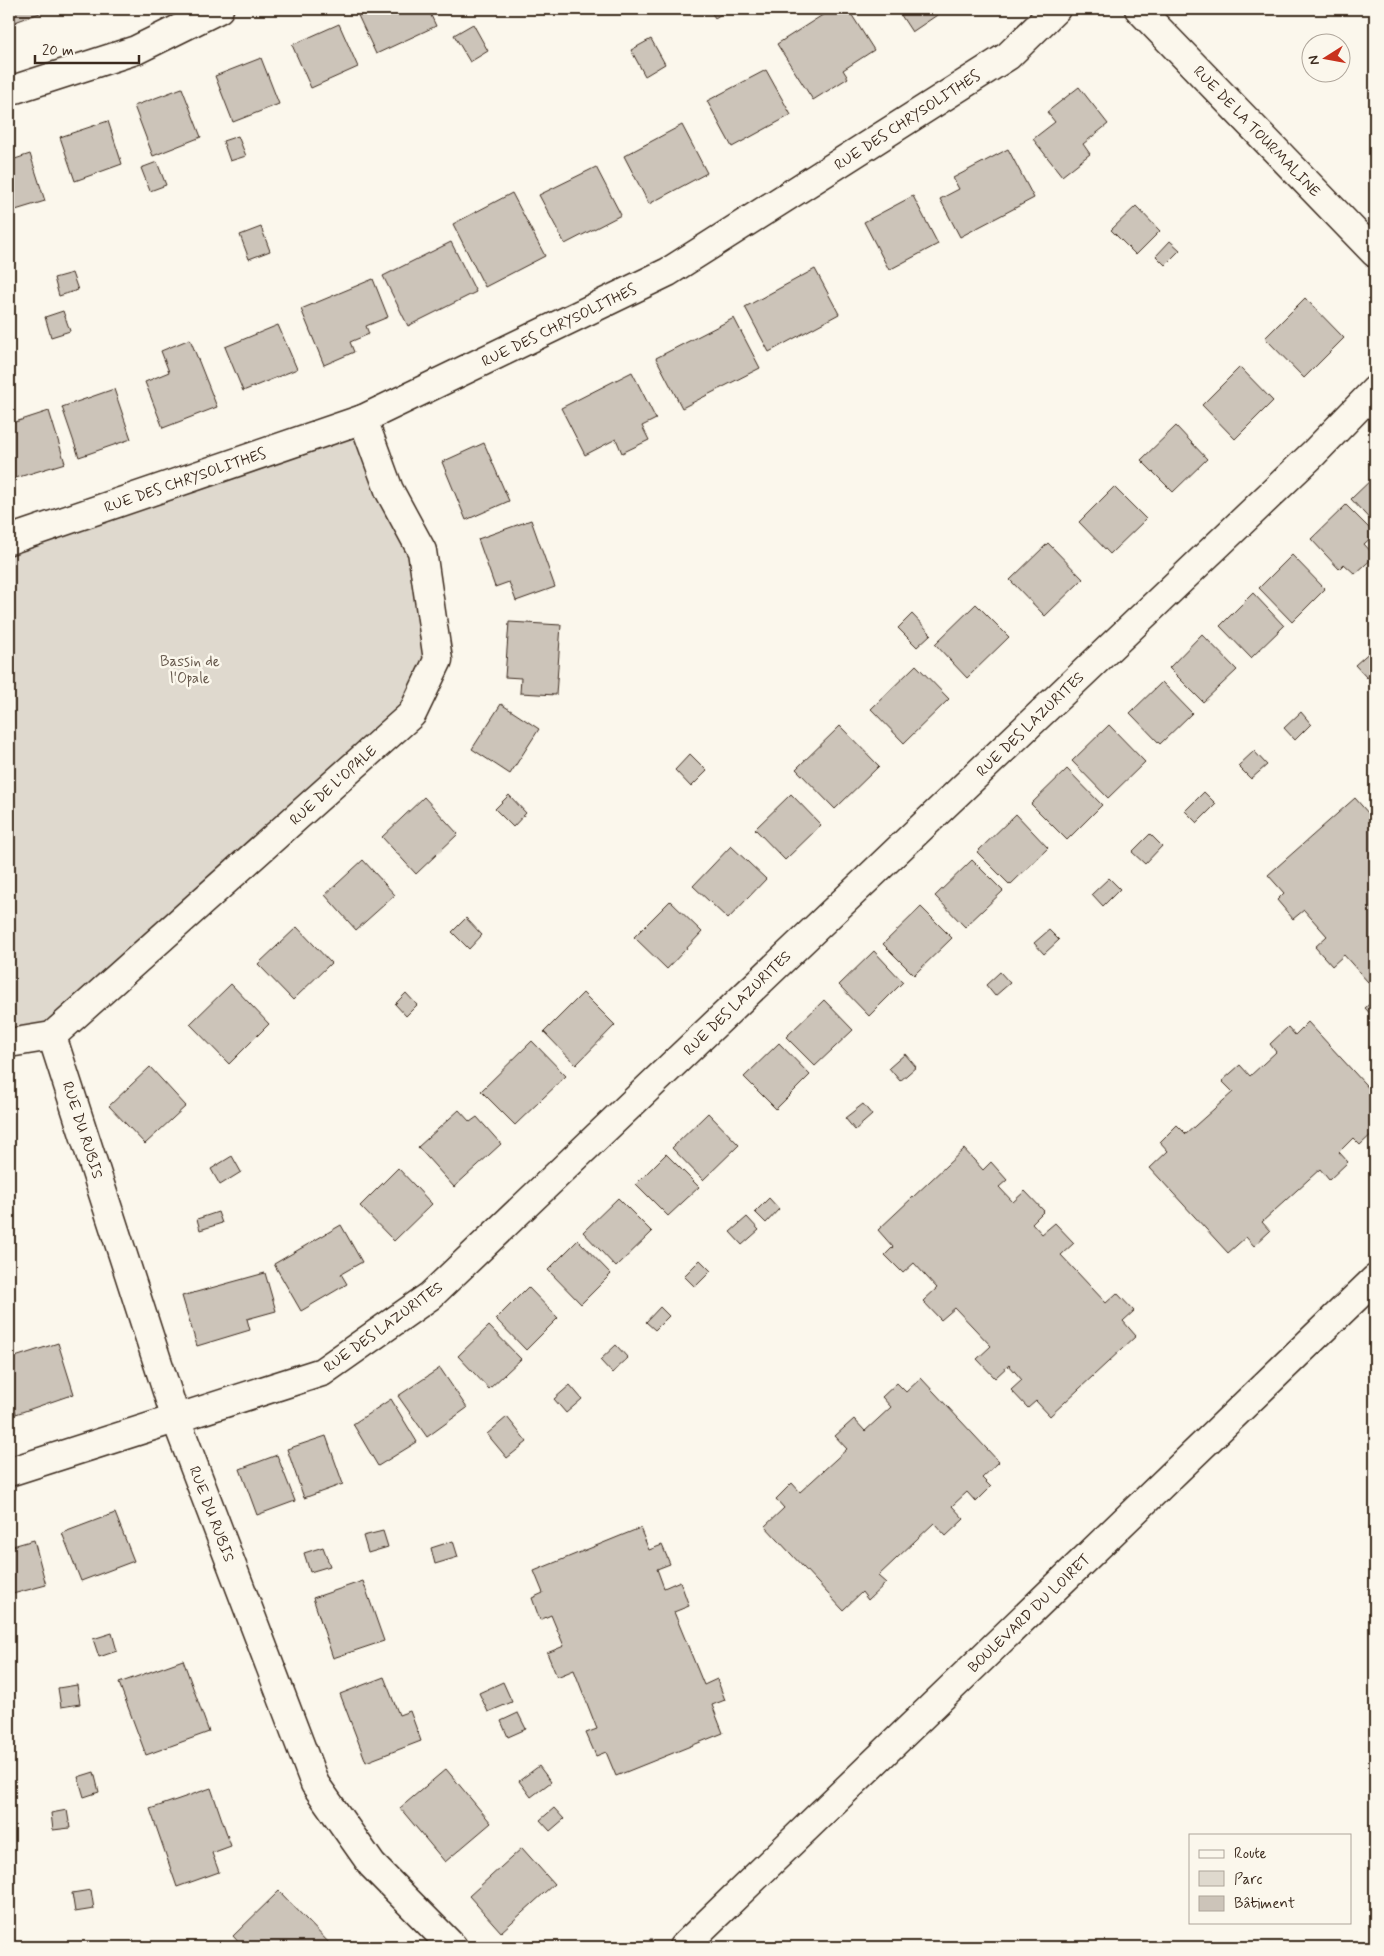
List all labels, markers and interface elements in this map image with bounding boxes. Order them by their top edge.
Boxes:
scale bar [35,32,139,64]
north arrow [1302,32,1352,82]
text: 20 m [42,41,74,61]
street label: RUE DE LA TOURMALINE [1190,62,1324,200]
street label: RUE DES CHRYSOLITHES [831,66,985,176]
street label: RUE DES CHRYSOLITHES [479,279,641,372]
street label: RUE DES CHRYSOLITHES [102,444,269,518]
park label: Bassin de l'Opale [160,652,220,689]
street label: RUE DES LAZURITES [972,668,1089,781]
street label: RUE DE L'OPALE [286,741,382,830]
street label: RUE DES LAZURITES [679,947,796,1060]
street label: RUE DU RUBIS [57,1079,107,1182]
street label: RUE DES LAZURITES [320,1278,447,1378]
street label: RUE DU RUBIS [184,1464,239,1565]
street label: BOULEVARD DU LOIRET [964,1550,1095,1678]
legend [1189,1834,1352,1924]
text: Route [1234,1844,1267,1864]
text: Parc [1234,1870,1262,1890]
text: Bâtiment [1234,1894,1295,1914]

